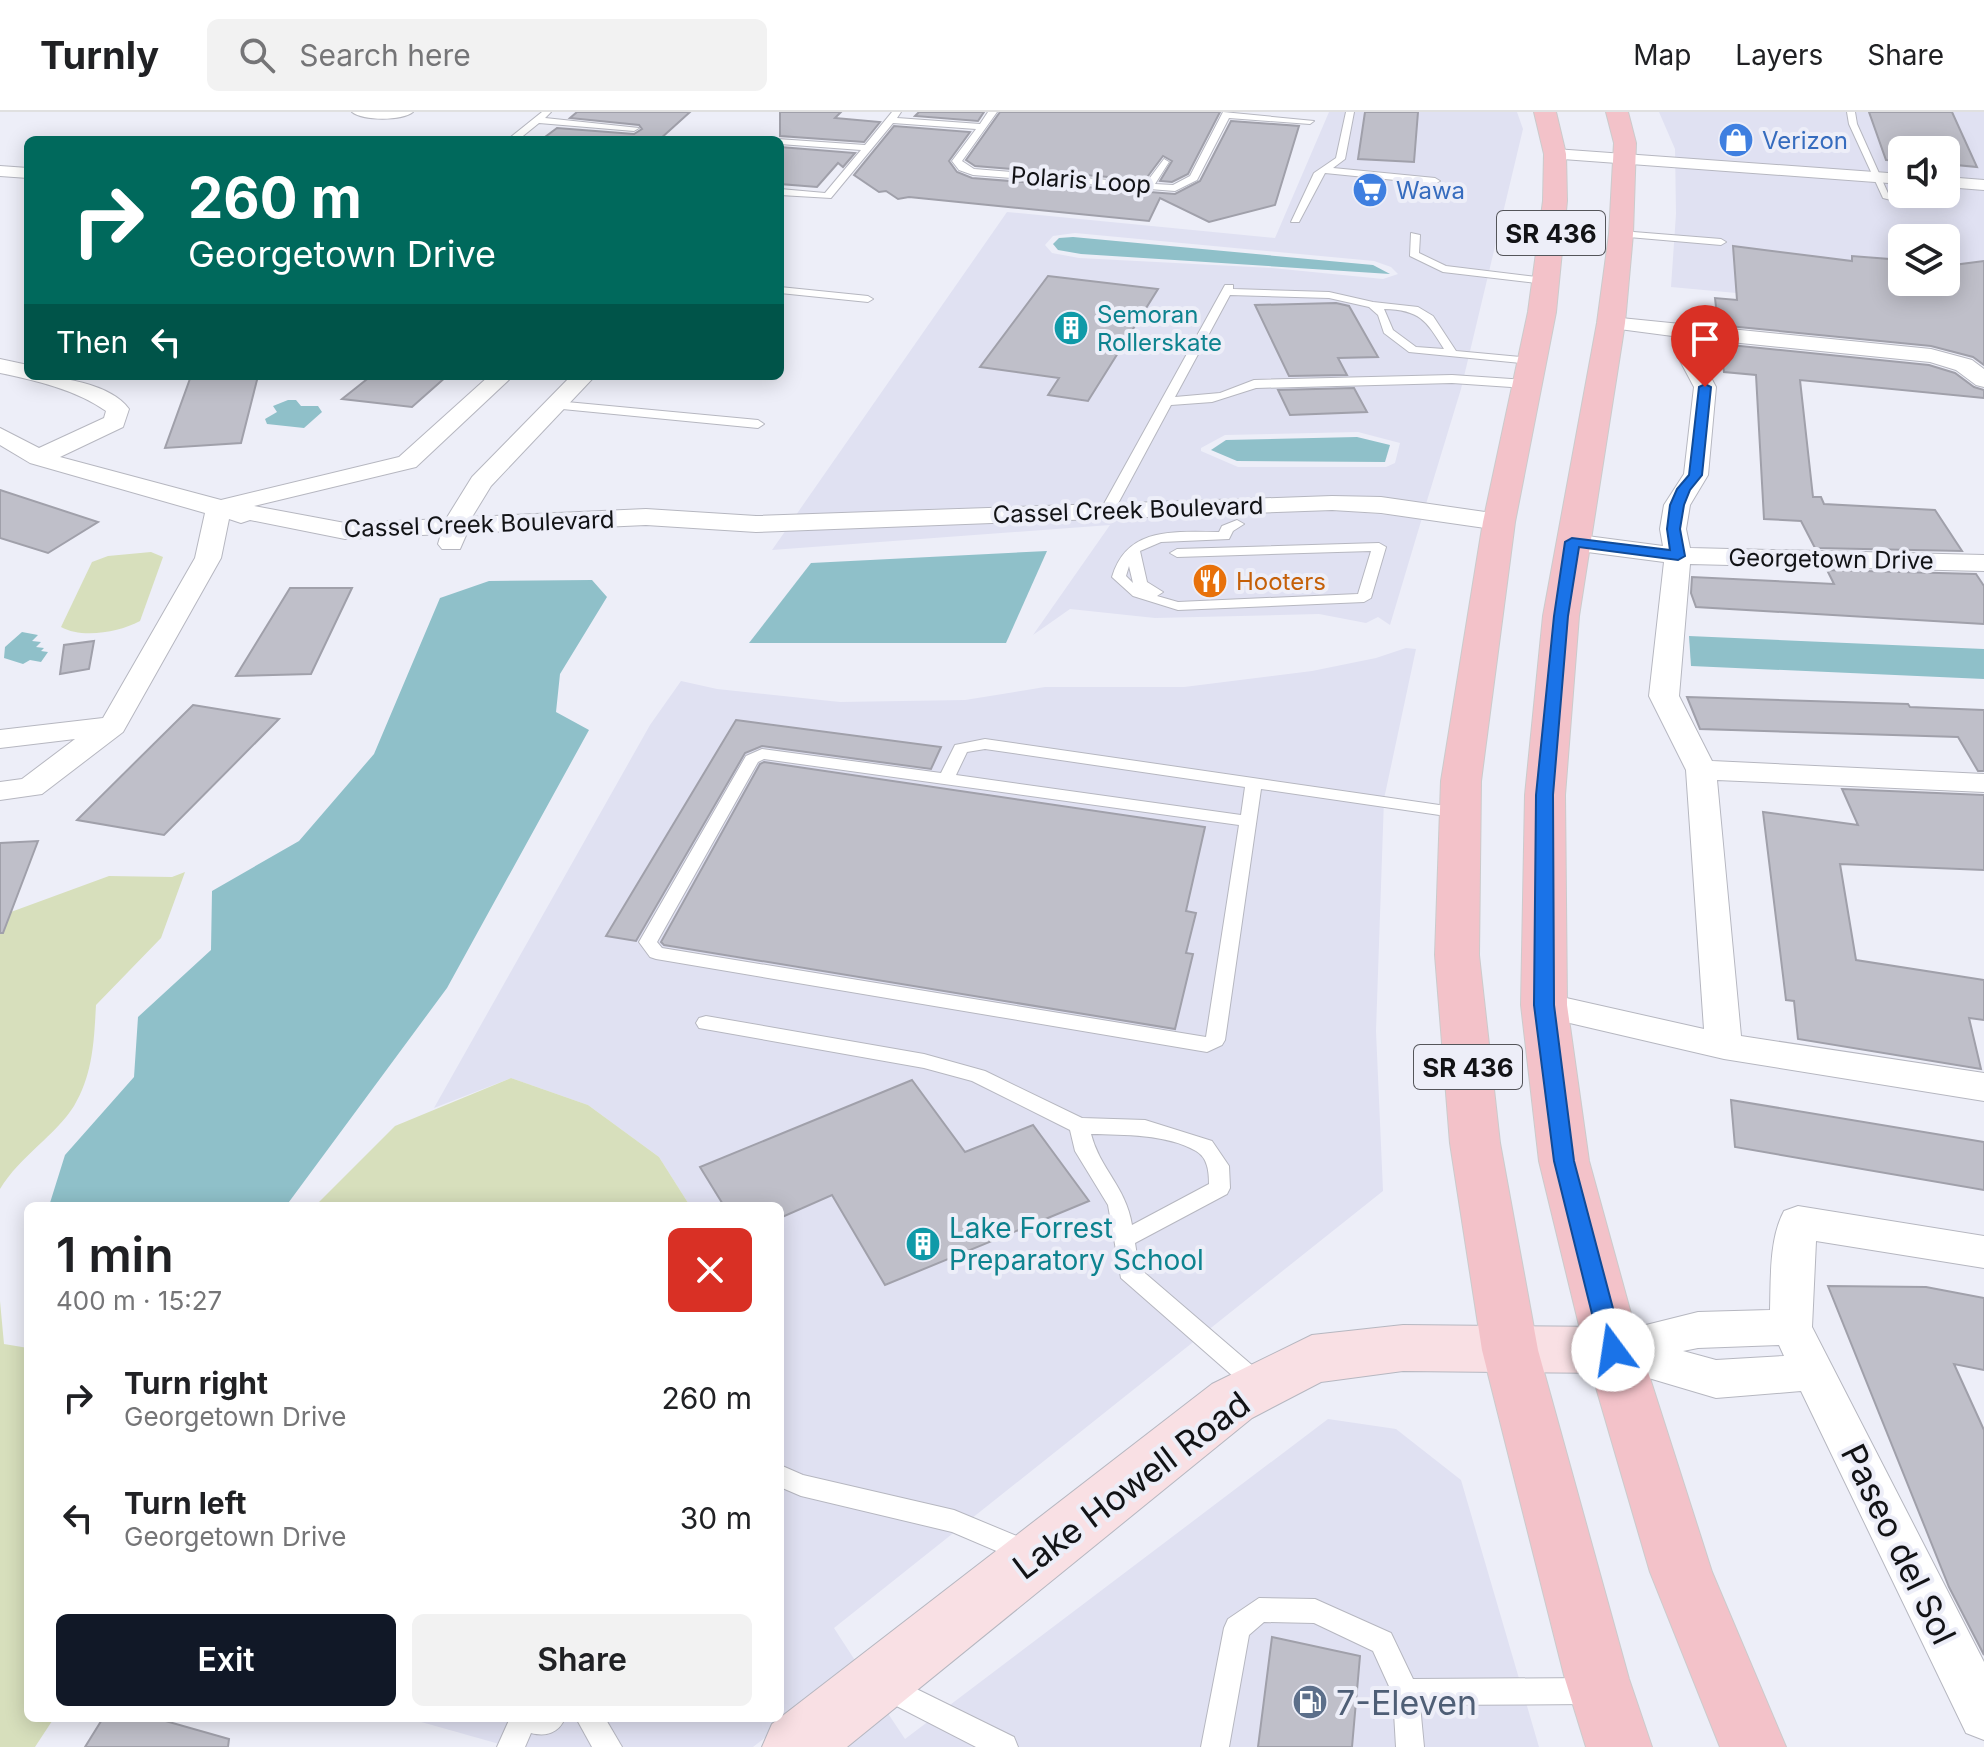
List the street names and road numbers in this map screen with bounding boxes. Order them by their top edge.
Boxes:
street label: Polaris Loop [1010,161,1152,199]
road number: SR 436 [1497,211,1605,255]
street label: Cassel Creek Boulevard [992,491,1264,529]
street label: Cassel Creek Boulevard [343,505,615,543]
street label: Georgetown Drive [1728,543,1934,575]
road number: SR 436 [1414,1045,1522,1089]
street label: Lake Howell Road [1005,1383,1257,1587]
street label: Paseo del Sol [1833,1437,1965,1651]

